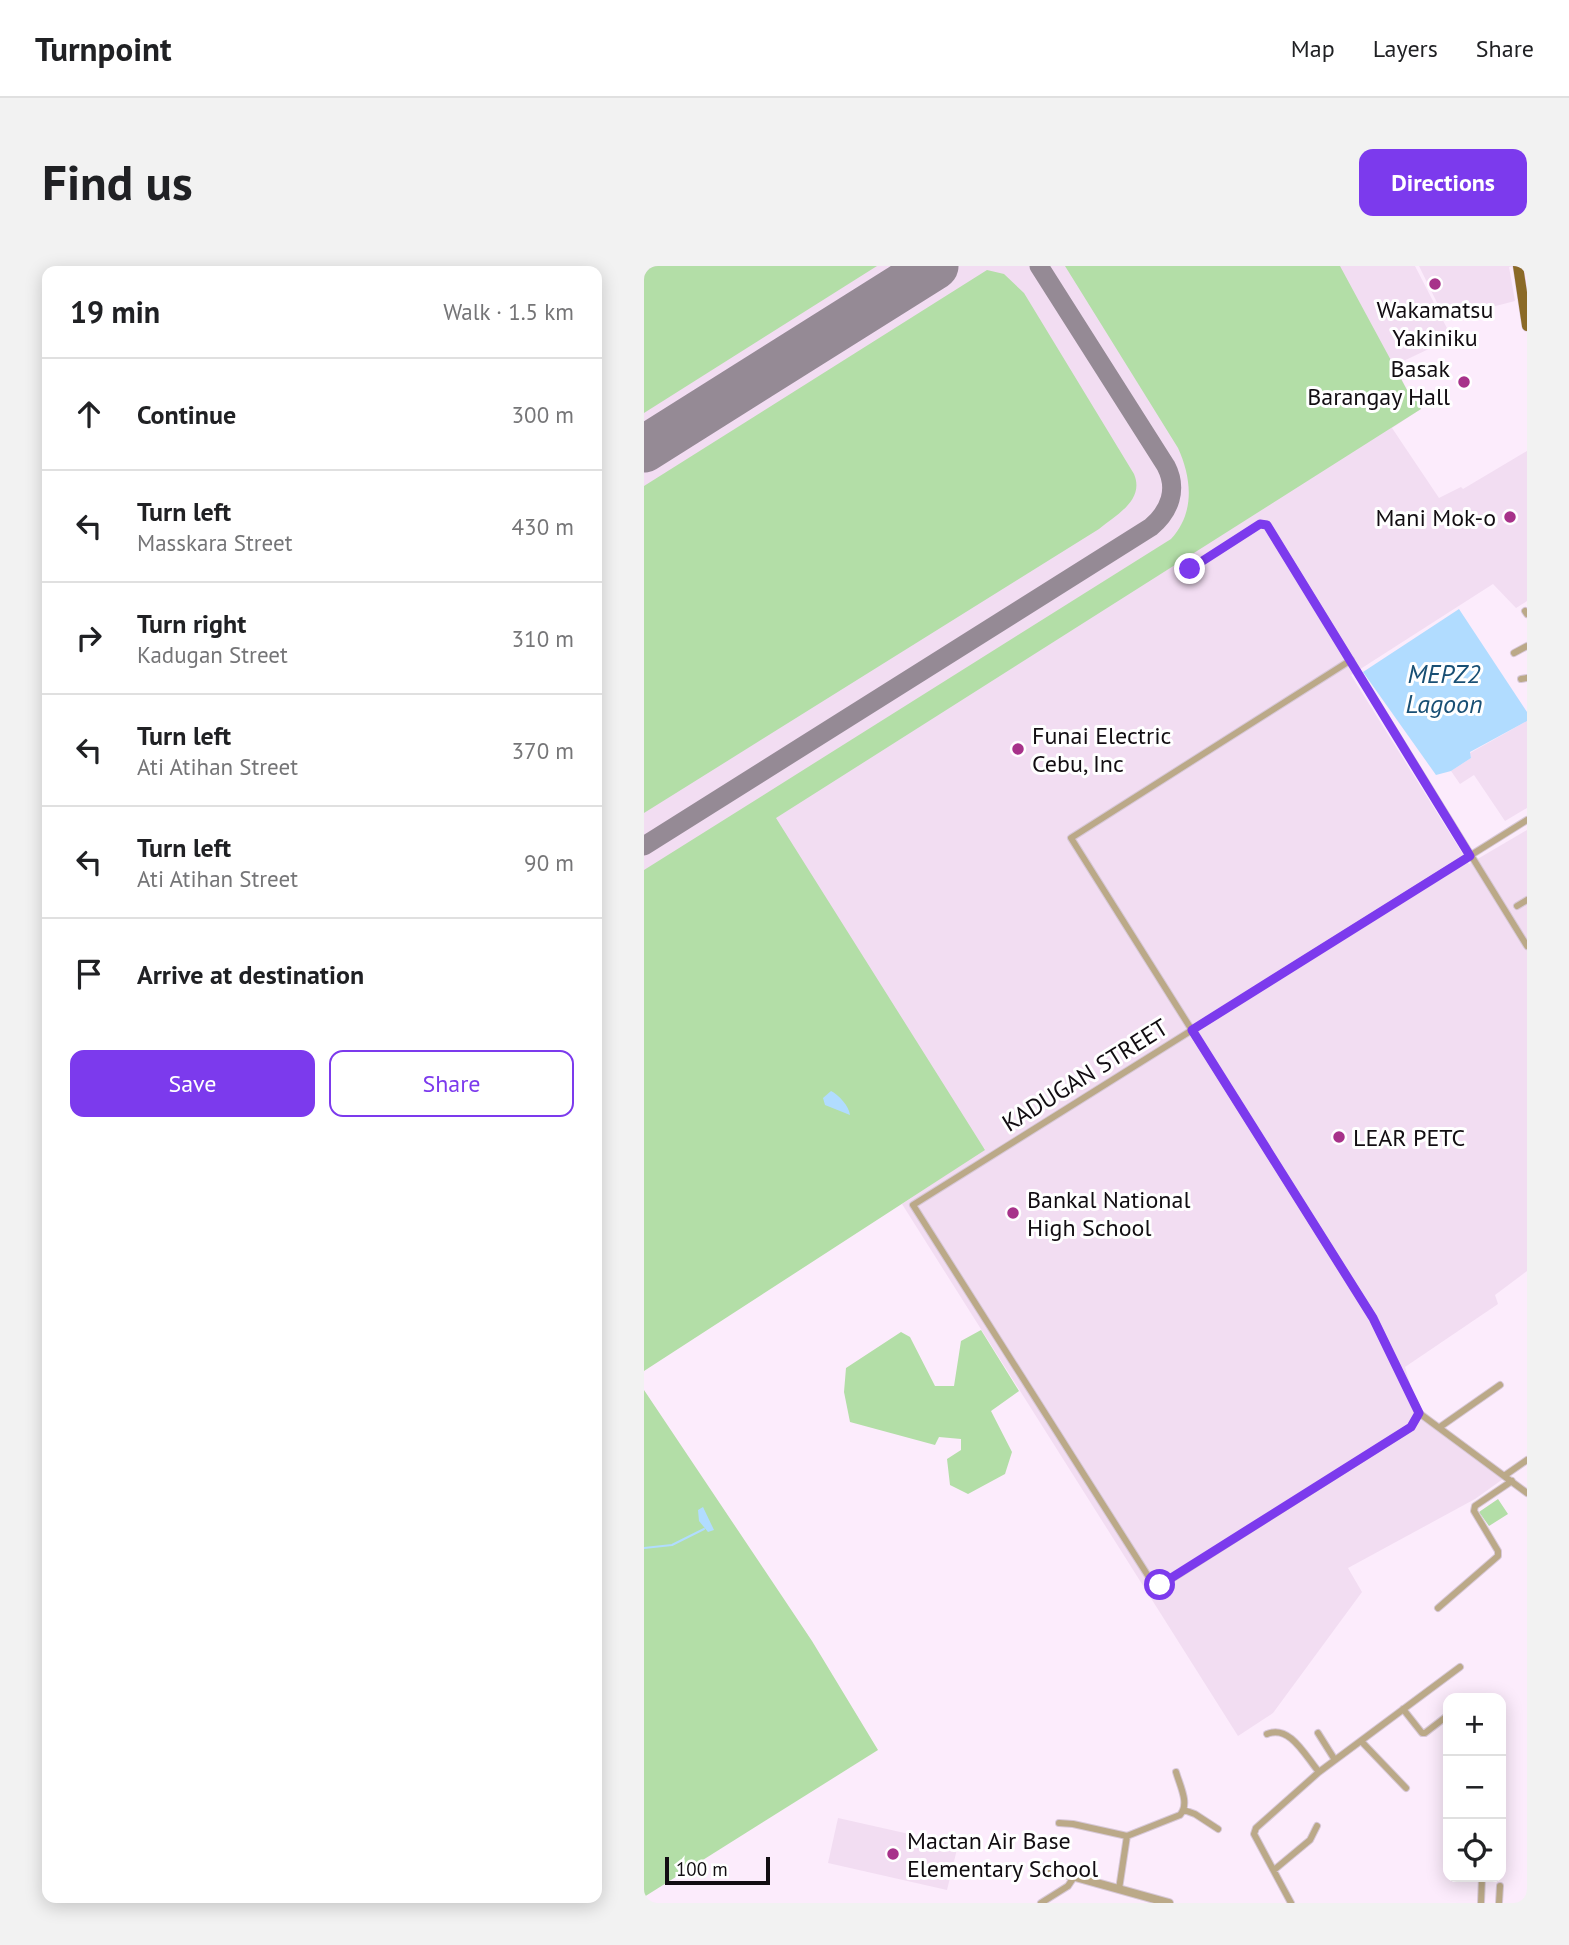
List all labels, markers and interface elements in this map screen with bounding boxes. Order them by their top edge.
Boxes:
text: Turnpoint [35,27,172,70]
text: Map [1291,33,1335,64]
text: Layers [1373,33,1438,64]
text: Share [1476,33,1534,64]
button: Directions [1359,149,1527,216]
text: Find us [42,150,193,214]
marker: Wakamatsu Yakiniku [1427,276,1443,292]
text: 19 min [70,292,160,331]
place label: Wakamatsu Yakiniku [1377,294,1493,353]
text: Walk · 1.5 km [443,297,574,326]
place label: Basak Barangay Hall [1307,353,1450,412]
marker: Basak Barangay Hall [1456,374,1472,390]
icon: ahead [70,395,108,433]
text: Continue [137,398,236,431]
text: 300 m [512,400,574,429]
text: Turn left [137,495,231,528]
place label: Mani Mok-o [1375,502,1496,533]
icon: left [70,507,108,545]
marker: Mani Mok-o [1502,509,1518,525]
text: 430 m [512,512,574,541]
text: Masskara Street [137,528,293,557]
route end [1174,553,1205,584]
text: Turn right [137,607,246,640]
icon: right [70,619,108,657]
text: 310 m [512,624,574,653]
text: Kadugan Street [137,640,288,669]
water label: MEPZ2 Lagoon [1405,657,1483,720]
text: Turn left [137,719,231,752]
place label: Funai Electric Cebu, Inc [1032,720,1172,779]
icon: left [70,731,108,769]
text: 370 m [512,736,574,765]
marker: Funai Electric Cebu, Inc [1010,741,1026,757]
text: Ati Atihan Street [137,752,298,781]
text: Turn left [137,831,231,864]
icon: left [70,843,108,881]
text: 90 m [524,848,574,877]
text: Ati Atihan Street [137,864,298,893]
icon: arrive [70,955,108,993]
text: Arrive at destination [137,958,364,991]
street label: KADUGAN STREET [996,1012,1174,1138]
button: Save [70,1050,315,1117]
button: Share [329,1050,574,1117]
place label: LEAR PETC [1353,1122,1465,1153]
marker: LEAR PETC [1331,1129,1347,1145]
place label: Bankal National High School [1027,1184,1190,1243]
marker: Bankal National High School [1005,1205,1021,1221]
route start [1144,1569,1175,1600]
map controls [1443,1693,1506,1882]
button: + [1443,1693,1506,1756]
button: − [1443,1756,1506,1819]
button: locate [1443,1819,1506,1882]
place label: Mactan Air Base Elementary School [907,1825,1098,1884]
marker: Mactan Air Base Elementary School [885,1846,901,1862]
scale bar [665,1854,770,1886]
text: 100 m [676,1857,728,1881]

